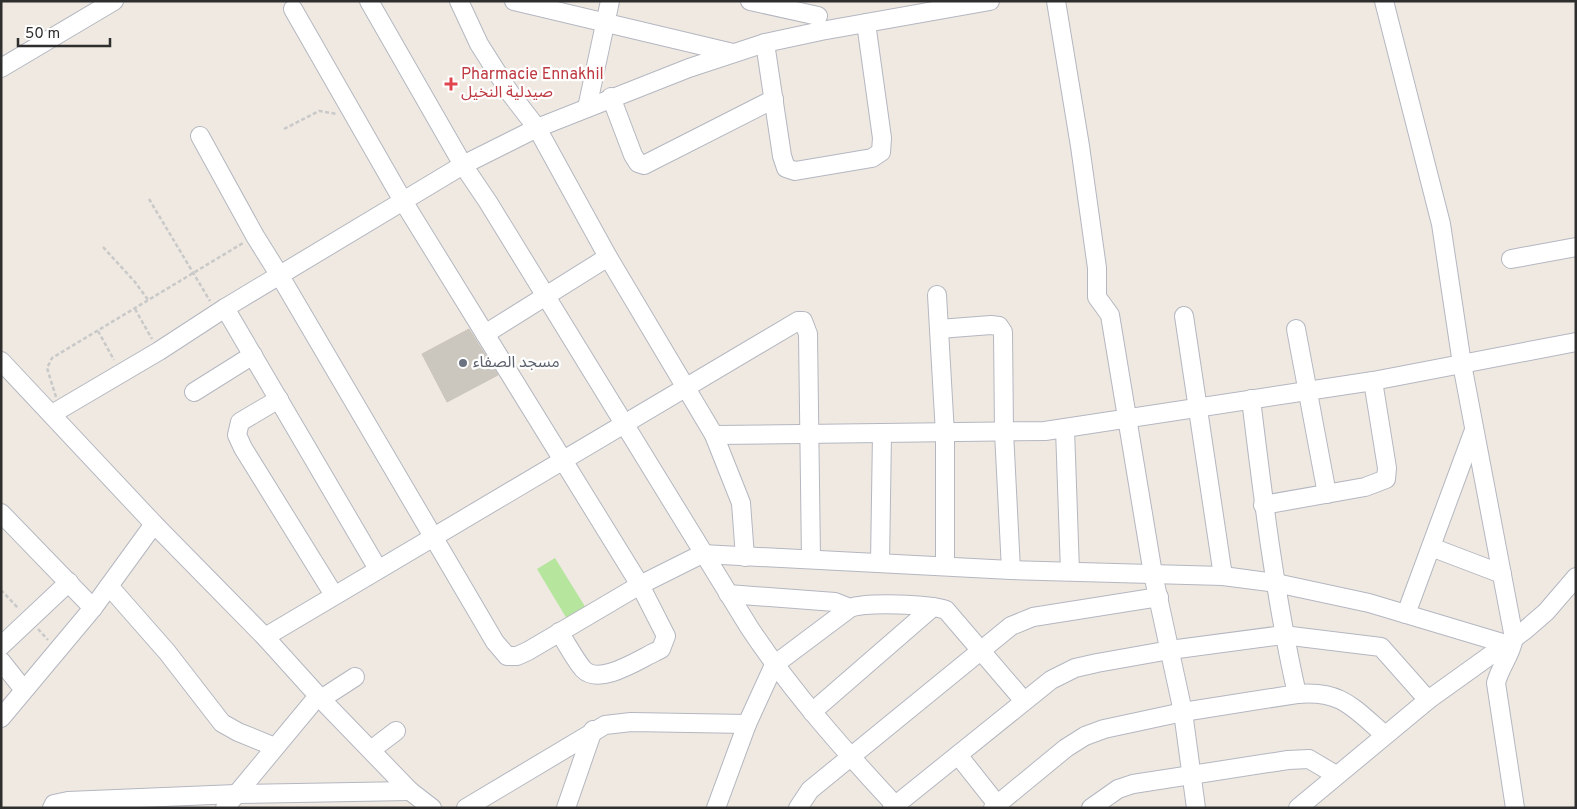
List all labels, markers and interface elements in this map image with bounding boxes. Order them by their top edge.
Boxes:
scale bar [18,15,110,47]
text: 50 m [25,25,60,44]
place label: Pharmacie Ennakhil صيدلية النخيل [461,65,604,103]
marker: Pharmacie Ennakhil صيدلية النخيل [445,78,457,90]
place label: مسجد الصفاء [473,353,560,373]
marker: مسجد الصفاء [457,357,469,369]

